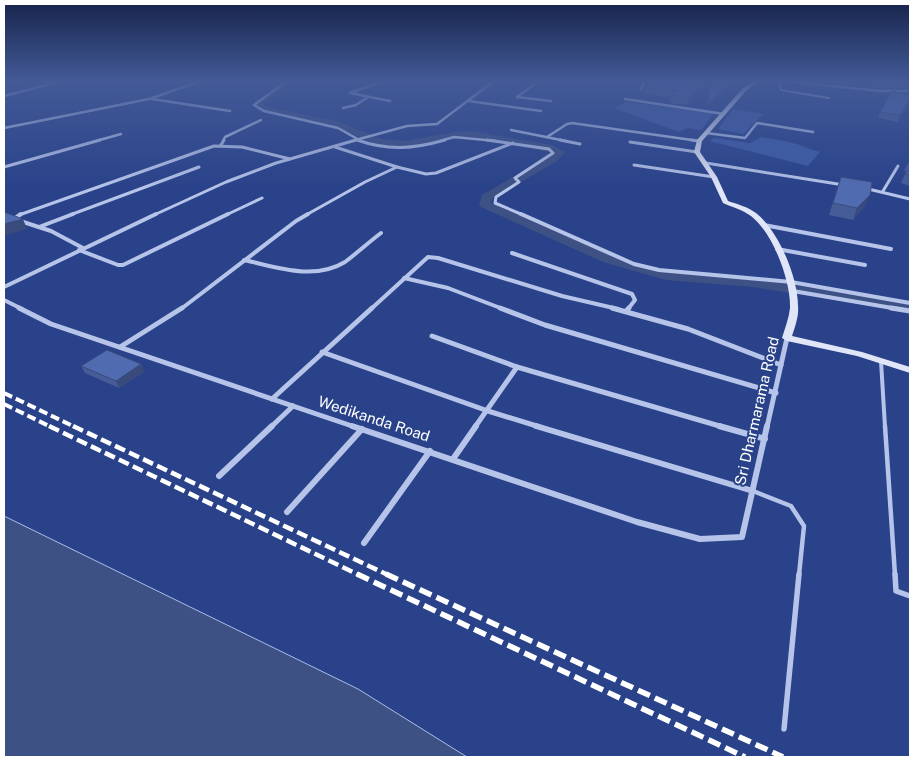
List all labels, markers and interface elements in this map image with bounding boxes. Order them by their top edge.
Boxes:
street label: Sri Dharmarama Road [731,335,782,487]
street label: Wedikanda Road [316,392,432,445]

